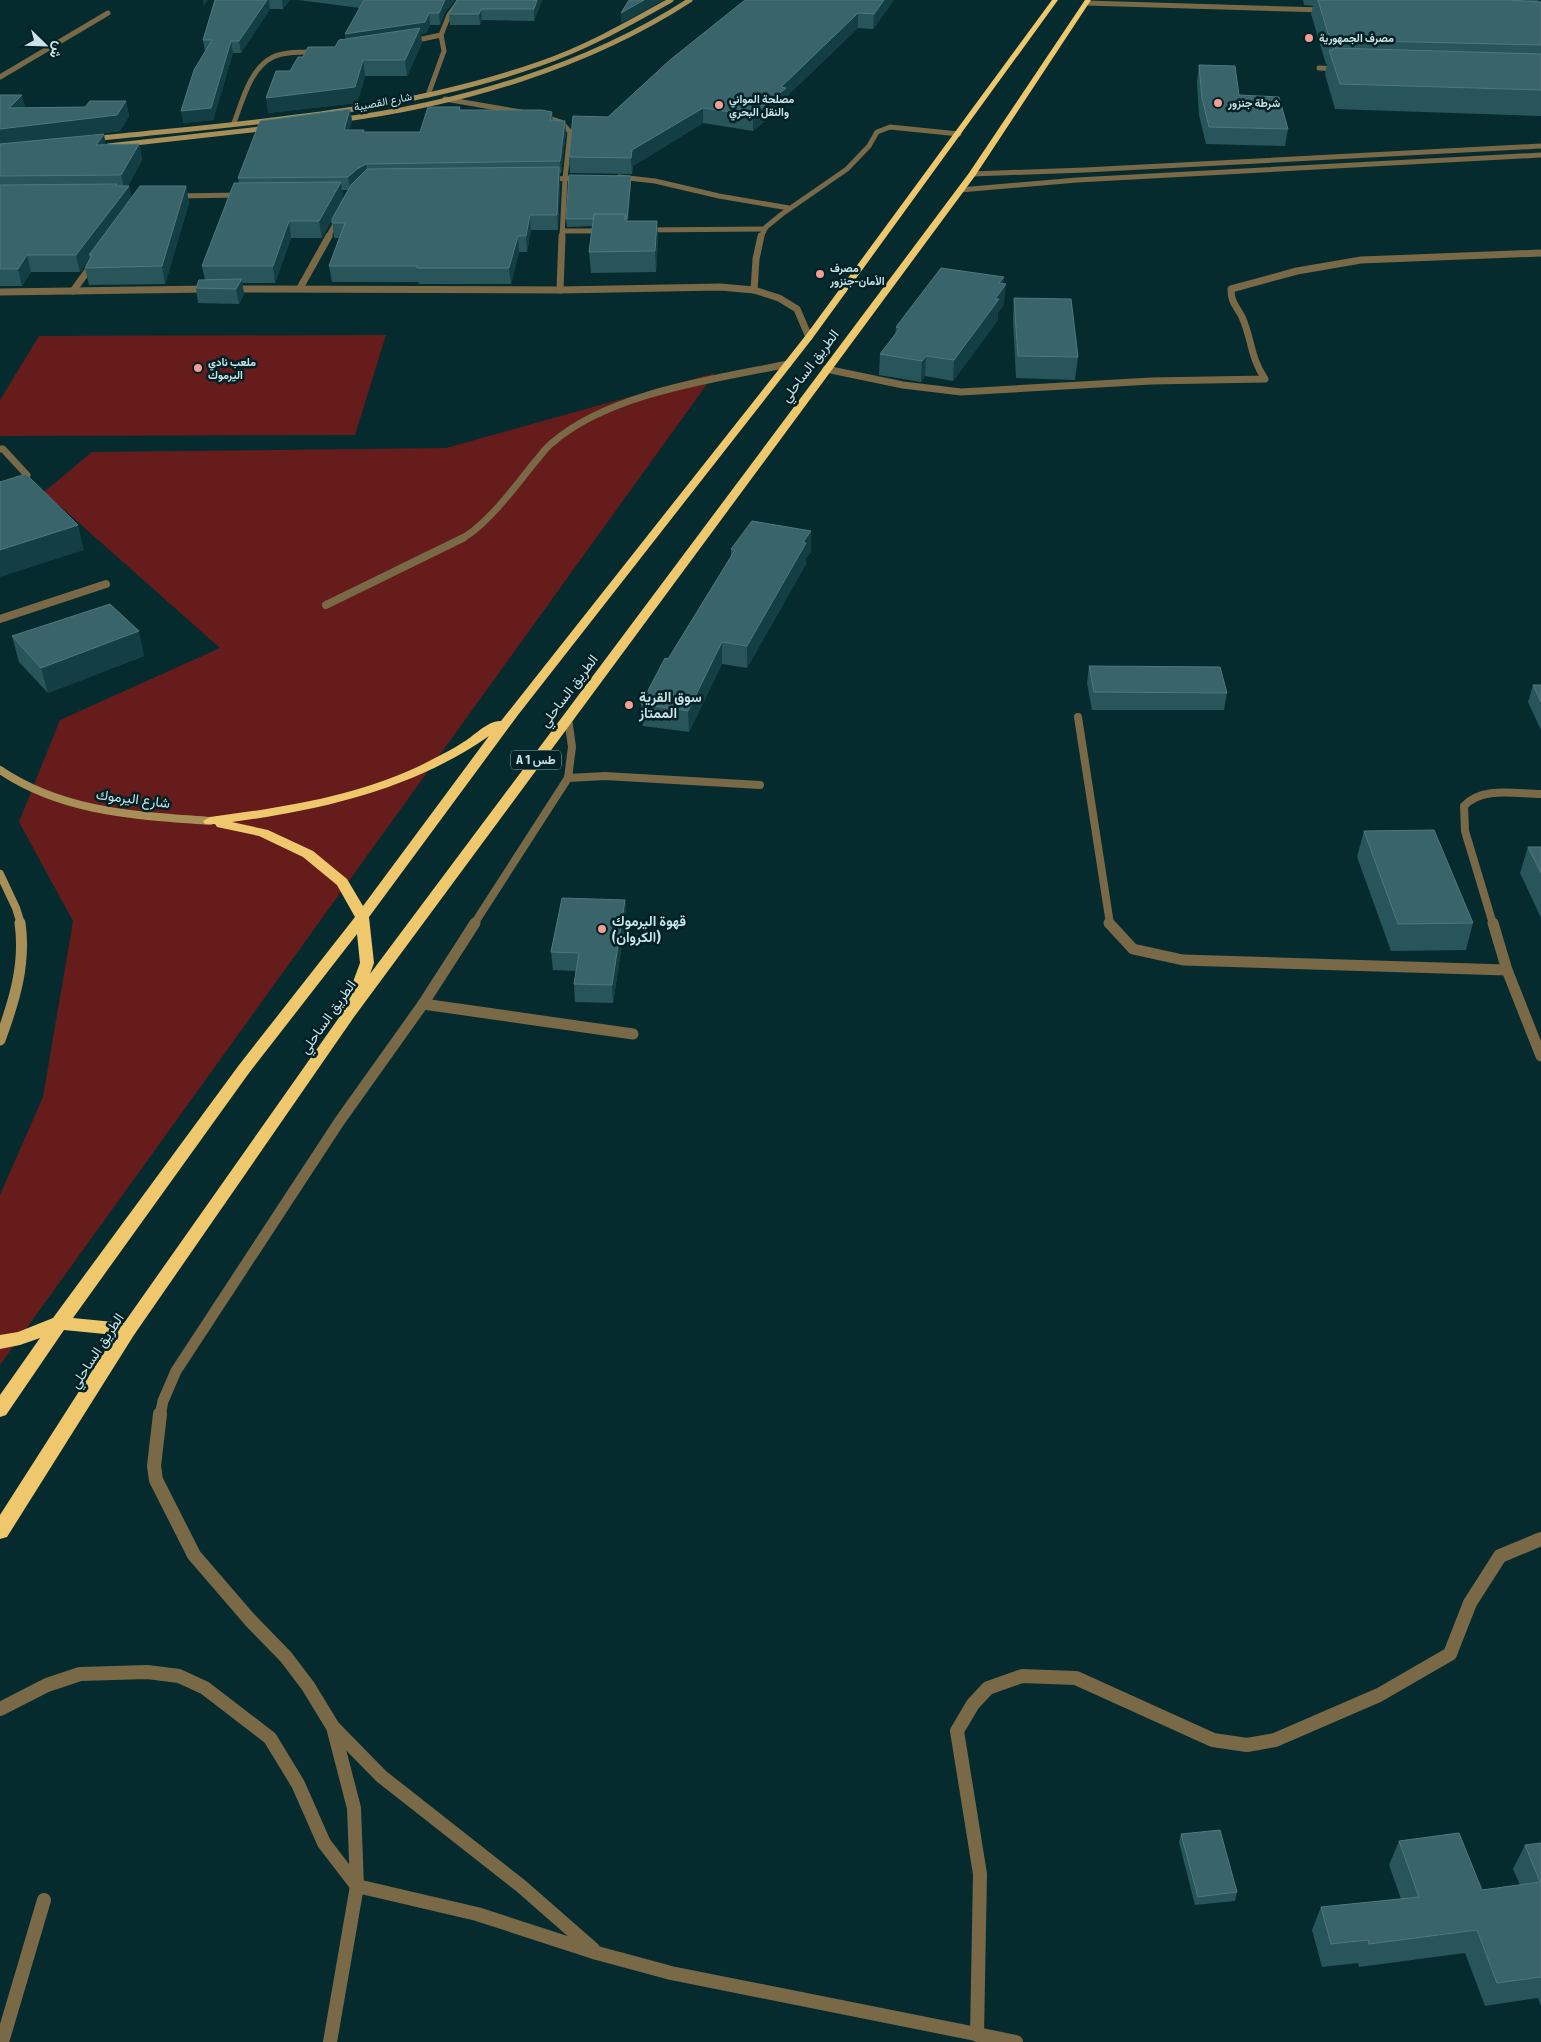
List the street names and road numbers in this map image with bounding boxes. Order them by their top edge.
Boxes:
street label: شارع القصيبة [353,90,414,115]
street label: الطريق الساحلي [777,326,845,407]
street label: الطريق الساحلي [536,651,604,732]
road number: A 1 طس [511,750,561,770]
street label: شارع اليرموك [95,786,171,814]
street label: الطريق الساحلي [296,977,362,1059]
street label: الطريق الساحلي [66,1310,130,1393]

